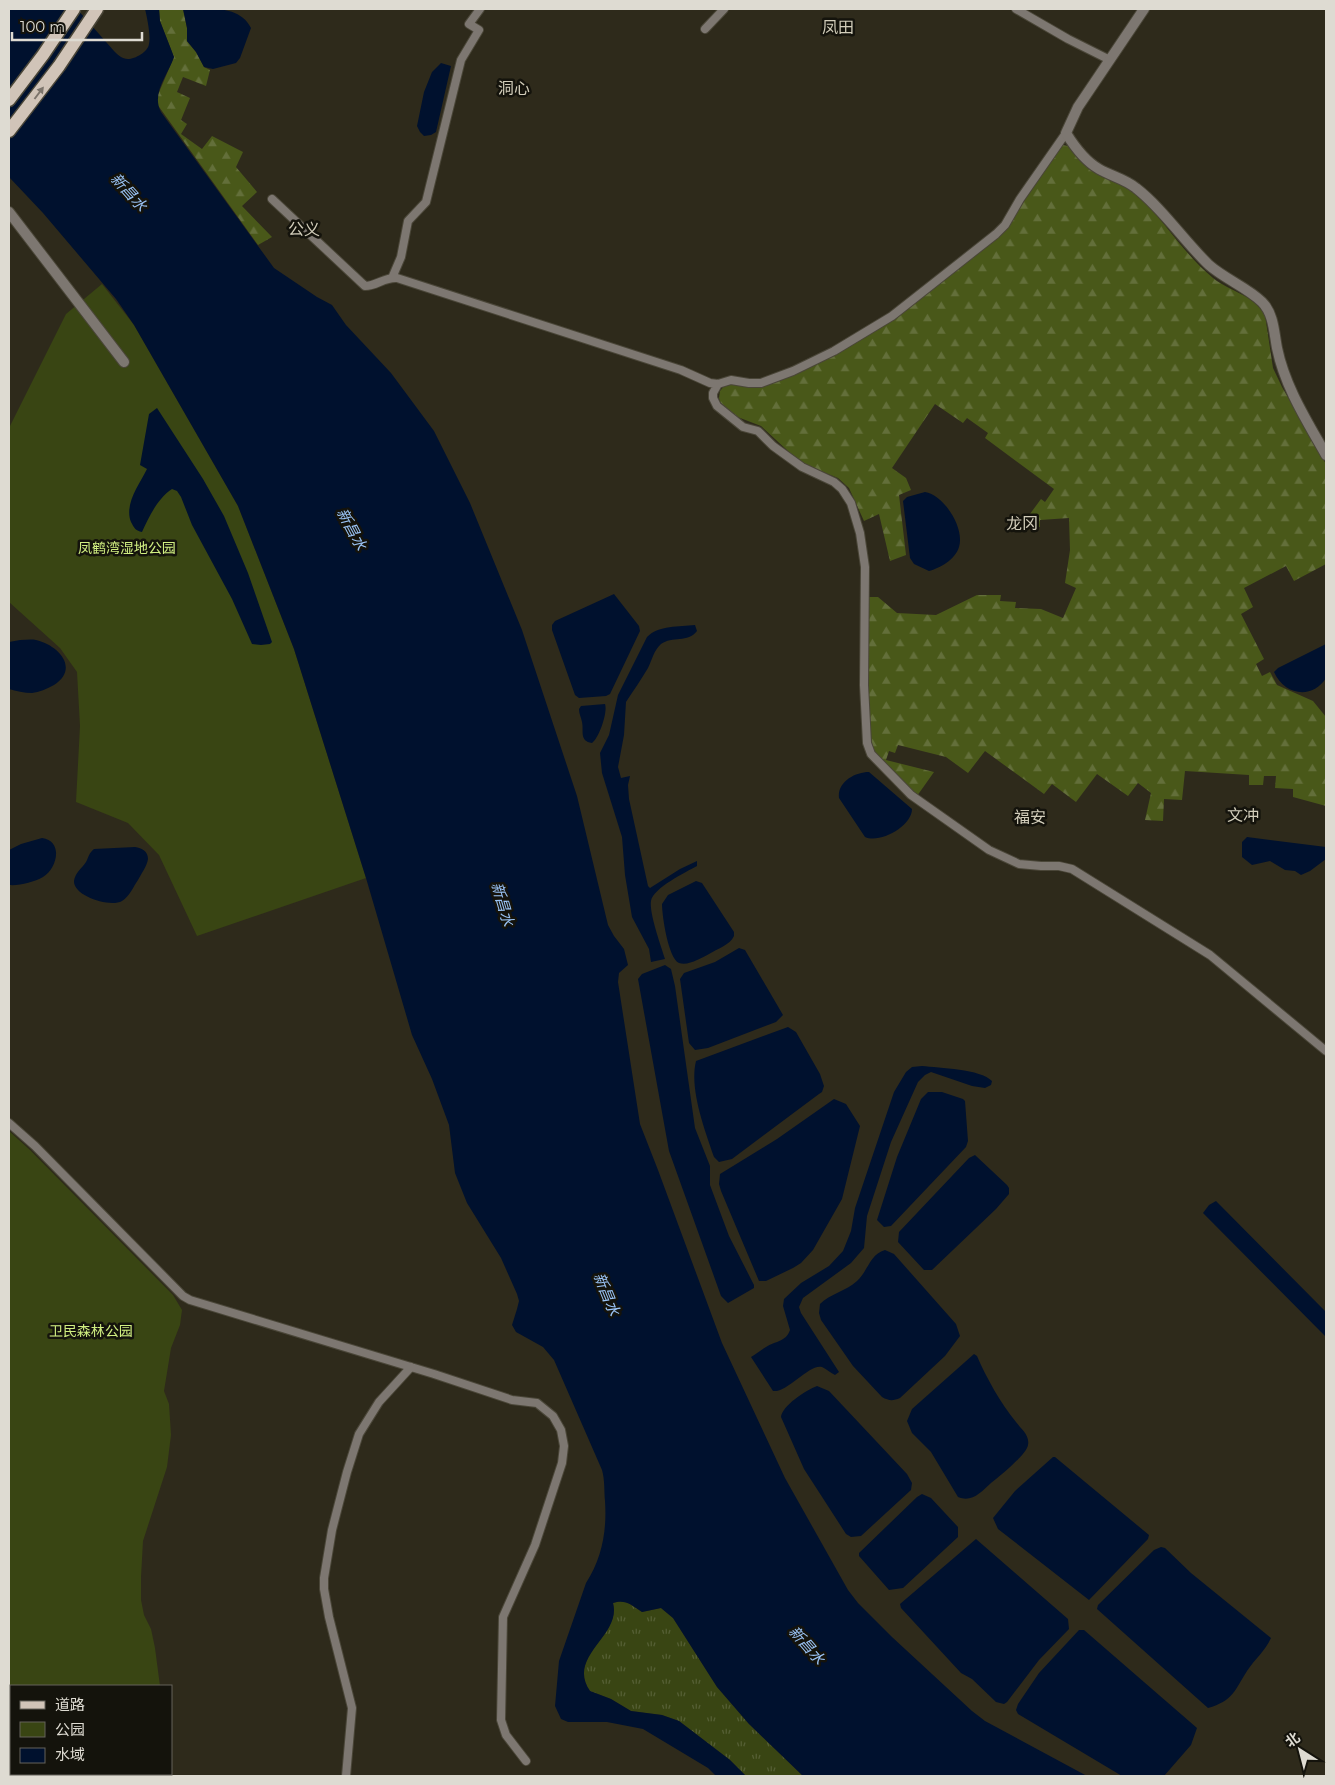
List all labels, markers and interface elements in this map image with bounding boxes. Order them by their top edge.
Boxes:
scale bar [12,10,142,42]
text: 100 m [20,17,65,36]
district label: 凤田 [822,18,854,37]
district label: 洞心 [498,79,530,98]
one-way arrow [34,86,44,100]
water label: 新昌水 [107,169,152,216]
district label: 公义 [288,220,320,239]
water label: 新昌水 [333,505,371,554]
district label: 龙冈 [1006,514,1038,533]
park label: 凤鹤湾湿地公园 [78,539,176,557]
district label: 文冲 [1227,806,1259,825]
district label: 福安 [1014,808,1046,827]
water label: 新昌水 [488,880,519,929]
water label: 新昌水 [590,1270,625,1319]
park label: 卫民森林公园 [49,1322,133,1340]
water label: 新昌水 [785,1622,830,1669]
legend [10,1685,172,1775]
text: 道路 [55,1695,85,1714]
text: 公园 [55,1720,85,1739]
north arrow [1275,1725,1325,1775]
text: 北 [1281,1728,1303,1751]
text: 水域 [55,1745,85,1764]

